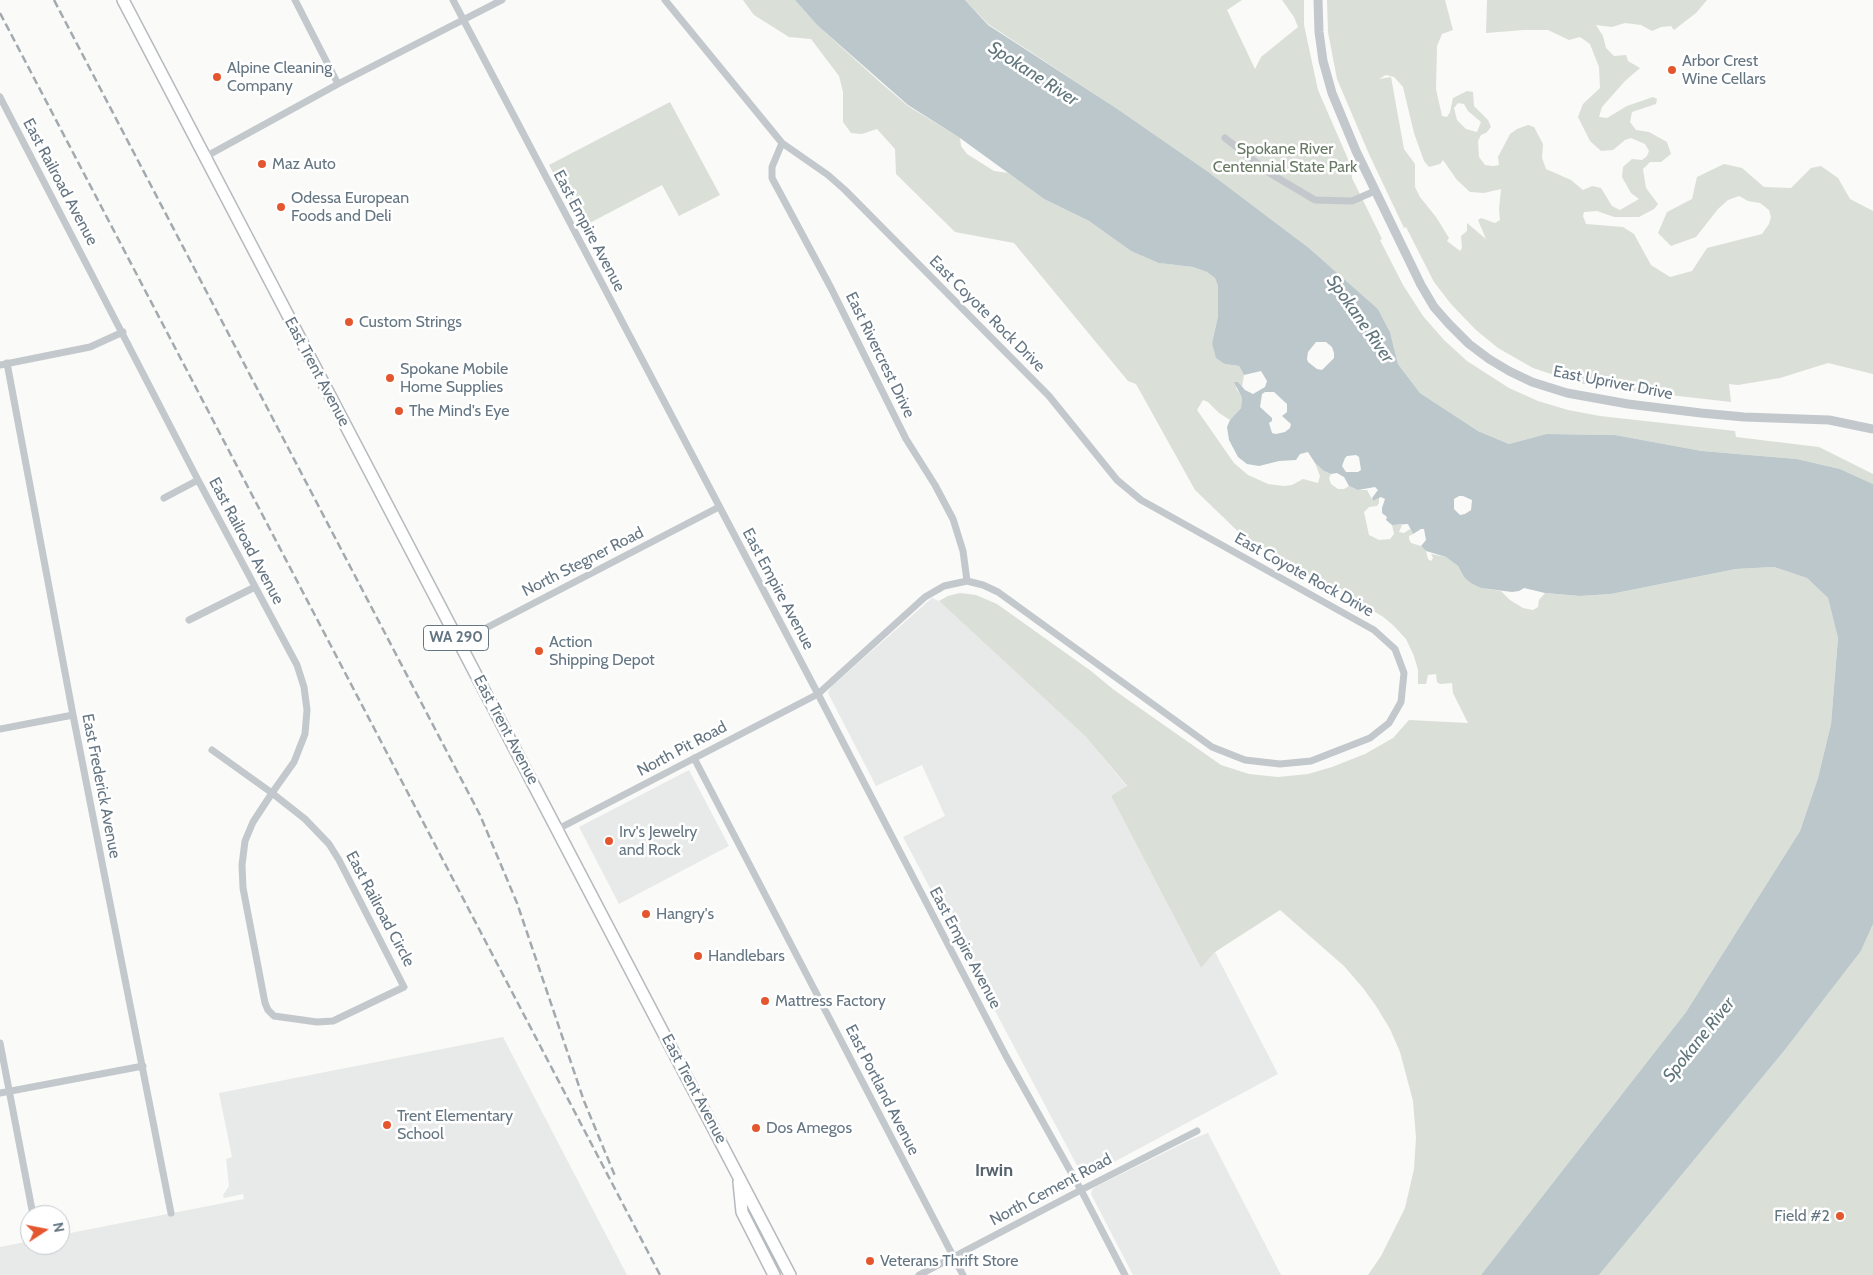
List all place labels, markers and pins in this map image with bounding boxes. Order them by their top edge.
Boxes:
place label: Arbor Crest Wine Cellars [1682,51,1766,89]
place label: Alpine Cleaning Company [227,58,332,96]
marker: Arbor Crest Wine Cellars [1666,64,1678,76]
marker: Alpine Cleaning Company [211,71,223,83]
place label: Maz Auto [272,154,336,174]
marker: Maz Auto [256,158,268,170]
place label: Odessa European Foods and Deli [291,188,409,226]
marker: Odessa European Foods and Deli [275,201,287,213]
place label: Custom Strings [359,312,462,332]
marker: Custom Strings [343,316,355,328]
place label: Spokane Mobile Home Supplies [400,359,508,397]
marker: Spokane Mobile Home Supplies [384,372,396,384]
place label: The Mind's Eye [409,401,509,421]
marker: The Mind's Eye [393,405,405,417]
place label: Action Shipping Depot [549,632,655,670]
marker: Action Shipping Depot [533,645,545,657]
place label: Irv's Jewelry and Rock [619,822,697,860]
marker: Irv's Jewelry and Rock [603,835,615,847]
place label: Hangry's [656,904,714,924]
marker: Hangry's [640,908,652,920]
place label: Handlebars [708,946,785,966]
marker: Handlebars [692,950,704,962]
place label: Mattress Factory [775,991,886,1011]
marker: Mattress Factory [759,995,771,1007]
place label: Trent Elementary School [397,1106,513,1144]
place label: Dos Amegos [766,1118,852,1138]
marker: Trent Elementary School [381,1119,393,1131]
marker: Dos Amegos [750,1122,762,1134]
place label: Field #2 [1774,1206,1830,1226]
marker: Field #2 [1834,1210,1846,1222]
place label: Veterans Thrift Store [880,1251,1018,1271]
marker: Veterans Thrift Store [864,1255,876,1267]

